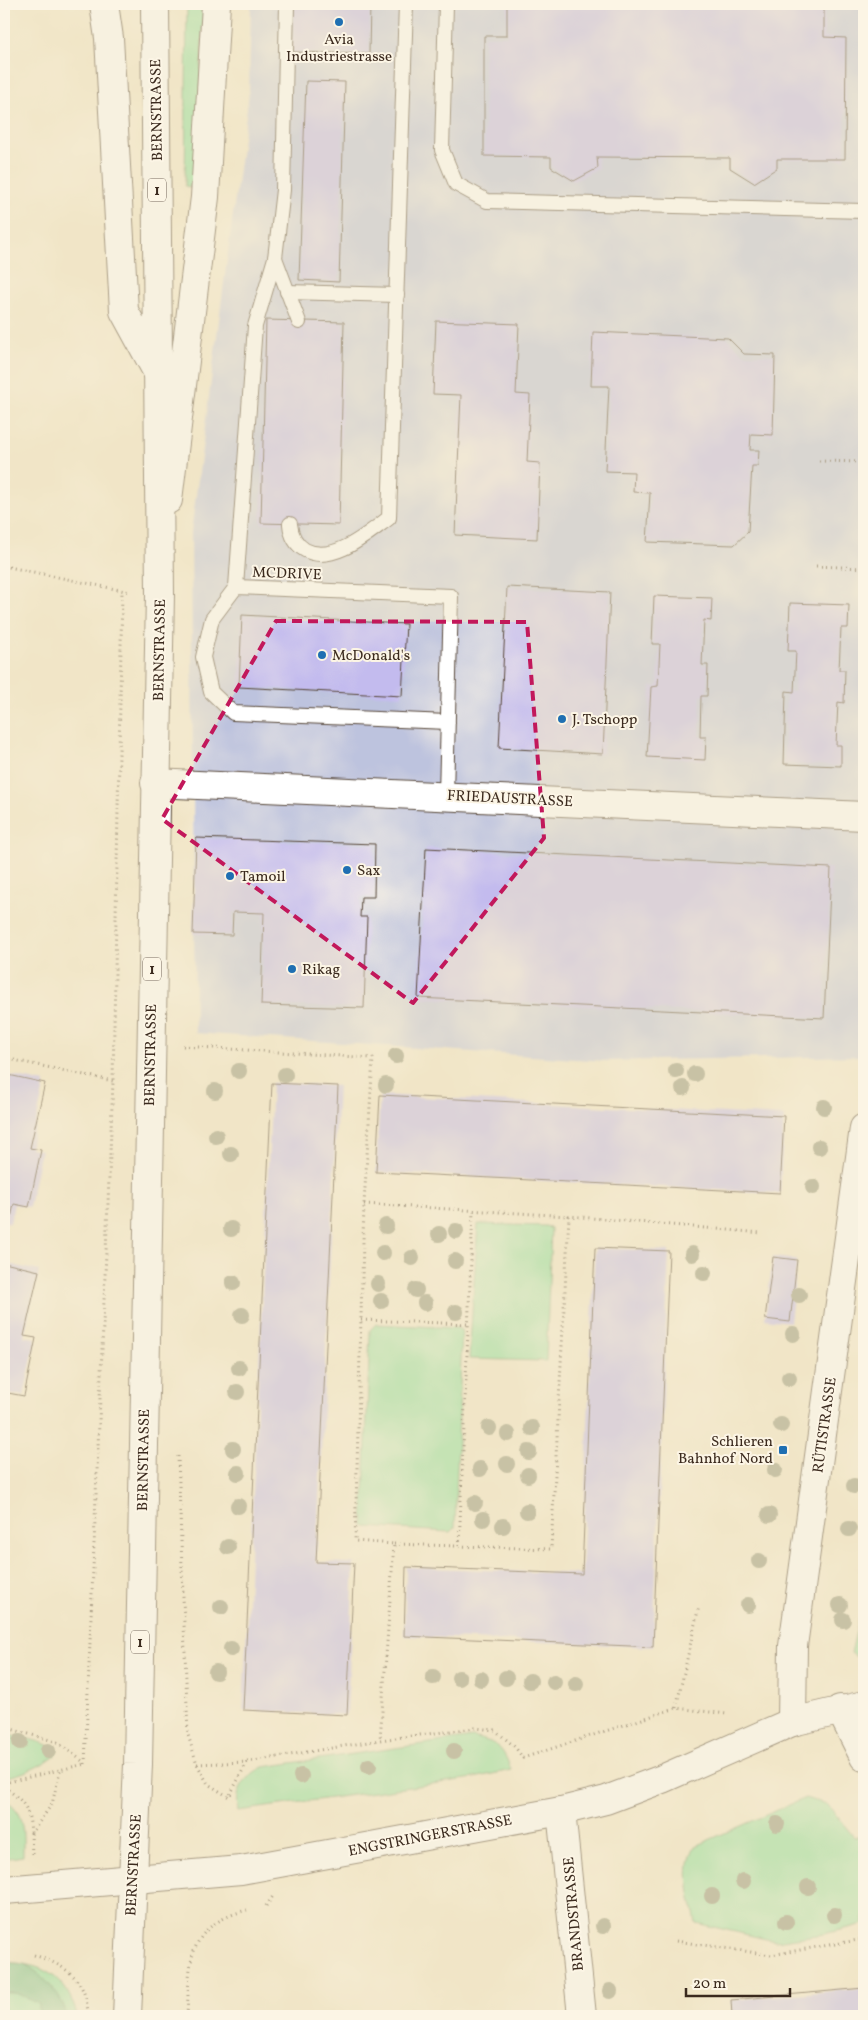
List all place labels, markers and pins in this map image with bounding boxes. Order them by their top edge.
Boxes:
marker: Avia Industriestrasse [333,16,345,28]
place label: Avia Industriestrasse [286,30,392,68]
place label: McDonald's [332,646,410,667]
marker: McDonald's [316,649,328,661]
place label: J. Tschopp [572,710,637,731]
marker: J. Tschopp [556,713,568,725]
place label: Sax [357,861,381,882]
marker: Sax [341,864,353,876]
place label: Tamoil [240,867,286,888]
marker: Tamoil [224,870,236,882]
place label: Rikag [302,960,340,981]
marker: Rikag [286,963,298,975]
place label: Schlieren Bahnhof Nord [678,1432,773,1470]
marker: Schlieren Bahnhof Nord [777,1444,789,1456]

